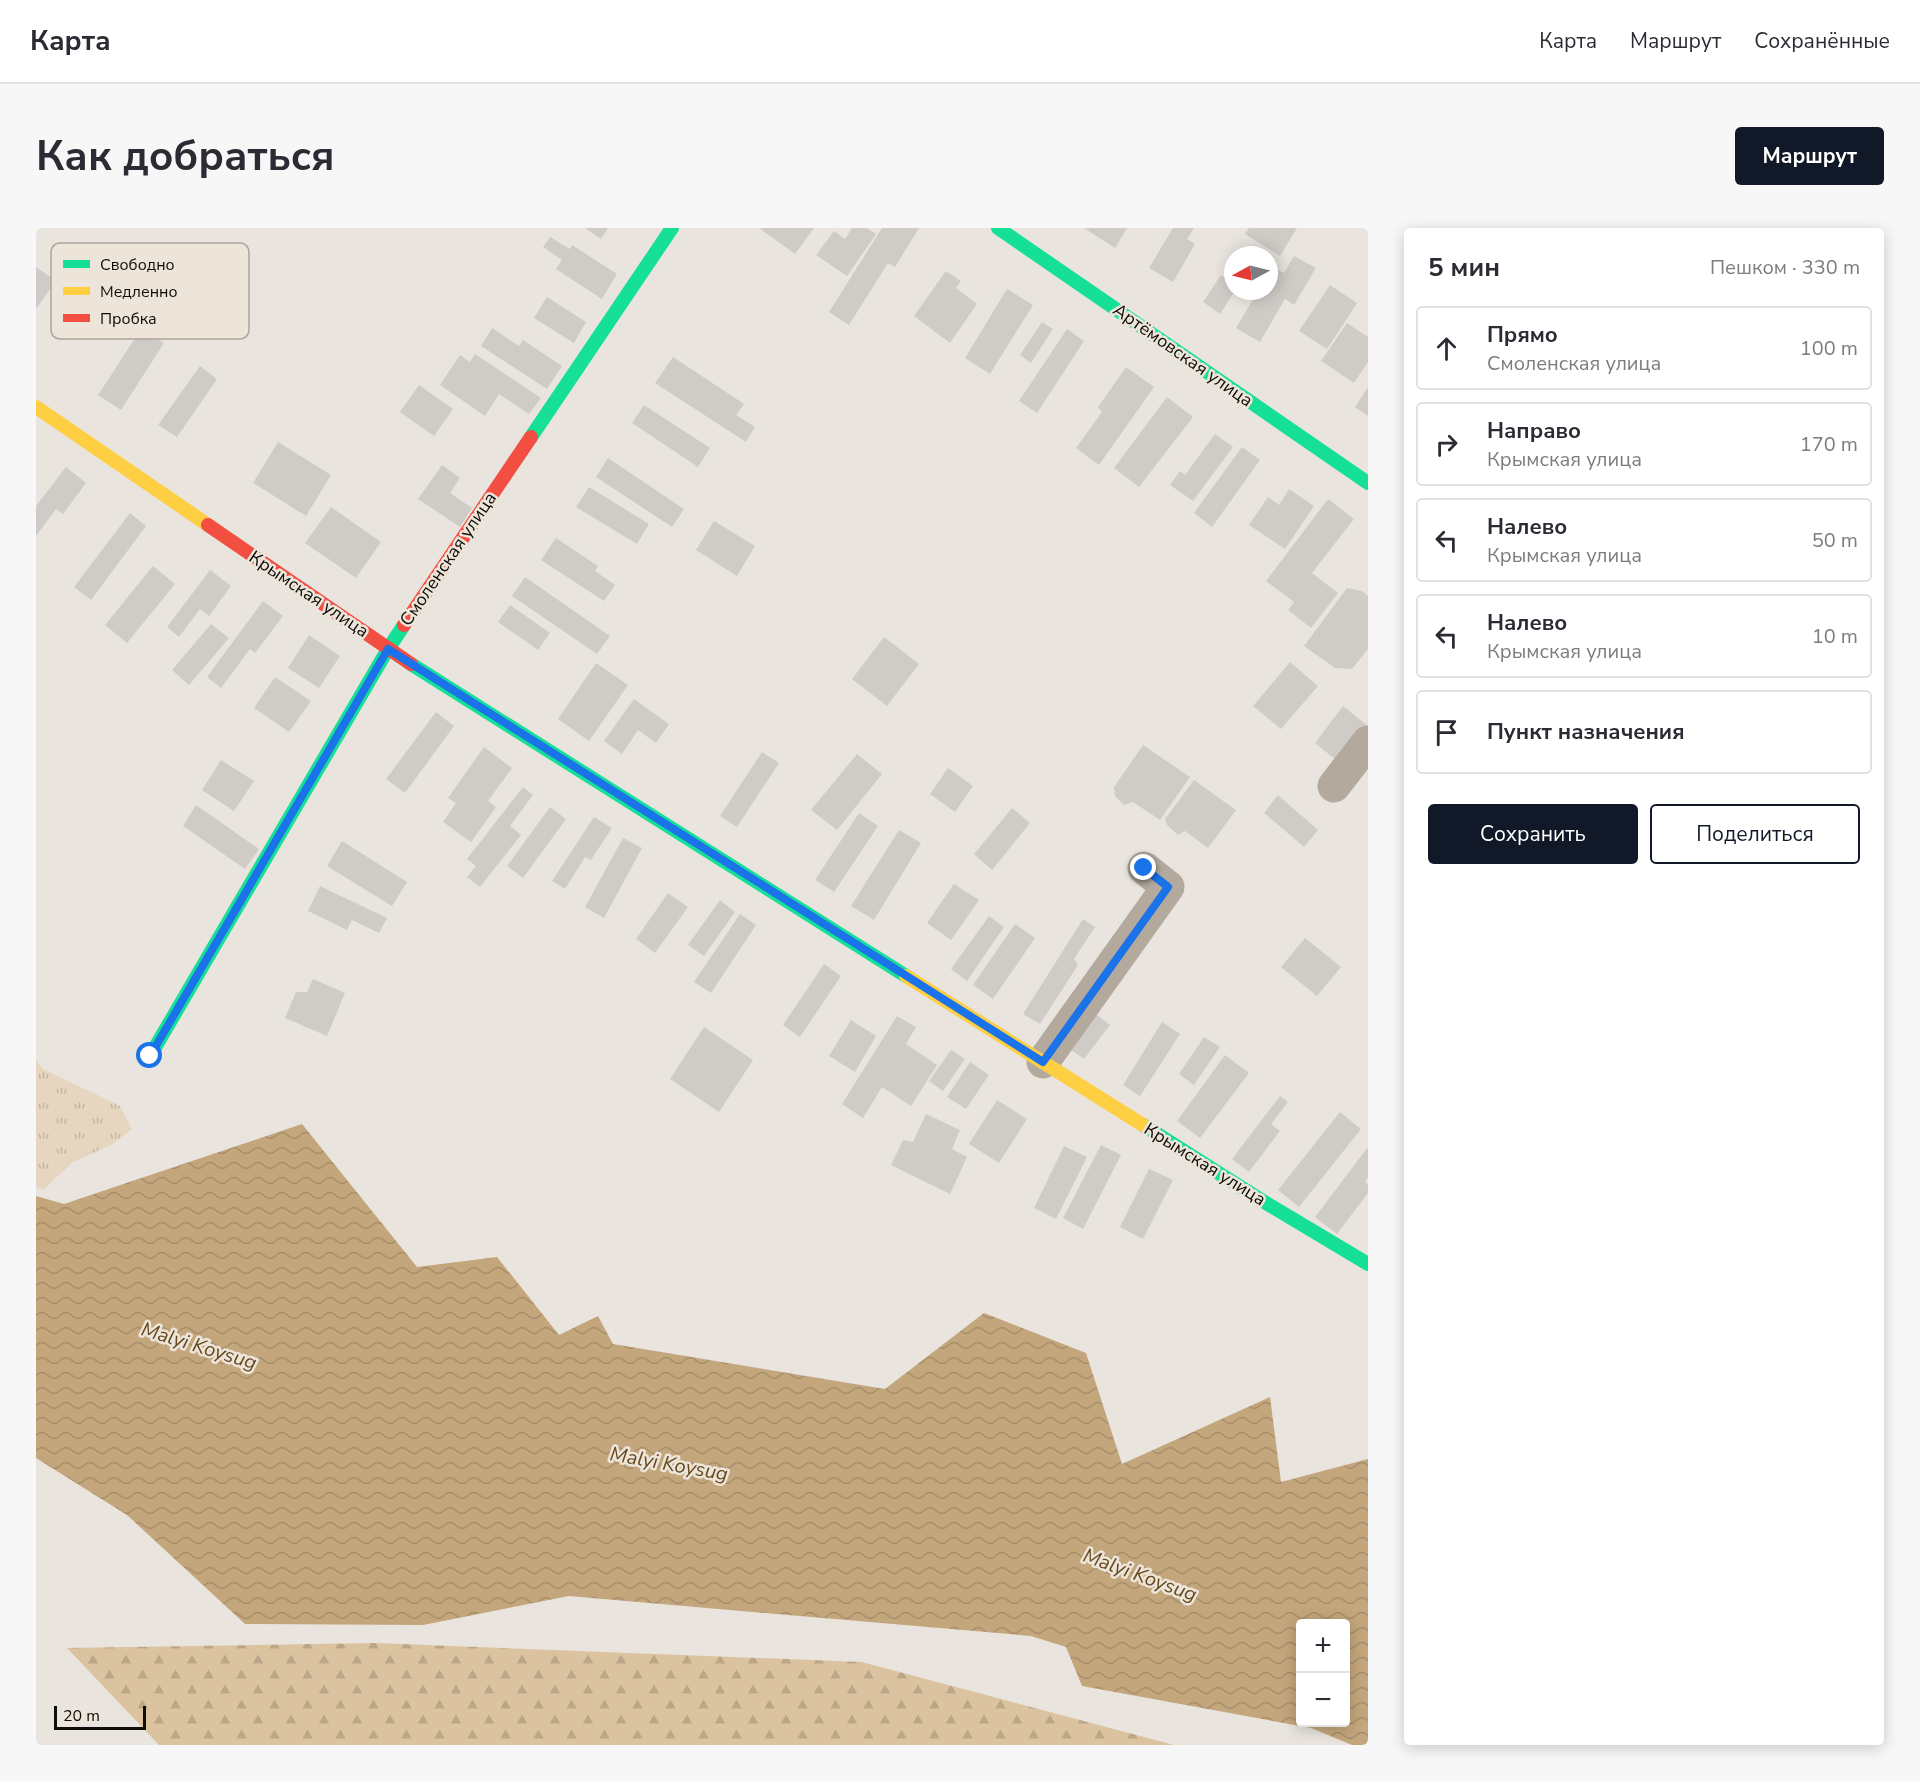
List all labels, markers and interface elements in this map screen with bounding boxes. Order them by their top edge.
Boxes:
text: Карта [30,22,111,60]
text: Карта [1539,27,1597,55]
text: Маршрут [1630,27,1721,55]
text: Сохранённые [1754,27,1890,55]
button: Маршрут [1735,127,1884,185]
text: Как добраться [36,128,335,185]
legend [51,243,249,339]
north arrow [1224,246,1278,300]
text: 5 мин [1428,250,1500,285]
text: Свободно [100,254,175,276]
text: Пешком · 330 m [1710,254,1860,281]
text: Медленно [100,281,178,303]
street label: Артёмовская улица [1108,298,1258,412]
text: Пробка [100,308,157,330]
text: Прямо [1487,320,1558,350]
icon: ahead [1430,332,1463,365]
text: 100 m [1800,335,1858,362]
text: Смоленская улица [1487,350,1661,377]
text: Направо [1487,416,1581,446]
icon: right [1430,428,1463,461]
text: 170 m [1800,431,1858,458]
text: Крымская улица [1487,446,1642,473]
street label: Смоленская улица [394,487,502,631]
text: Налево [1487,512,1567,542]
icon: left [1430,524,1463,557]
text: 50 m [1812,527,1858,554]
text: Крымская улица [1487,542,1642,569]
street label: Крымская улица [244,545,374,643]
text: Налево [1487,608,1567,638]
icon: left [1430,620,1463,653]
text: 10 m [1812,623,1858,650]
text: Крымская улица [1487,638,1642,665]
icon: arrive [1430,716,1463,749]
text: Пункт назначения [1487,717,1685,747]
button: Сохранить [1428,804,1638,864]
button: Поделиться [1650,804,1860,864]
route end [1130,854,1156,880]
route start [136,1042,162,1068]
street label: Крымская улица [1140,1117,1270,1211]
water label: Malyi Koysug [138,1316,260,1376]
water label: Malyi Koysug [608,1440,730,1488]
water label: Malyi Koysug [1079,1542,1201,1608]
map controls [1296,1619,1350,1727]
button: + [1296,1619,1350,1673]
button: − [1296,1673,1350,1727]
scale bar [54,1703,146,1730]
text: 20 m [63,1705,100,1727]

